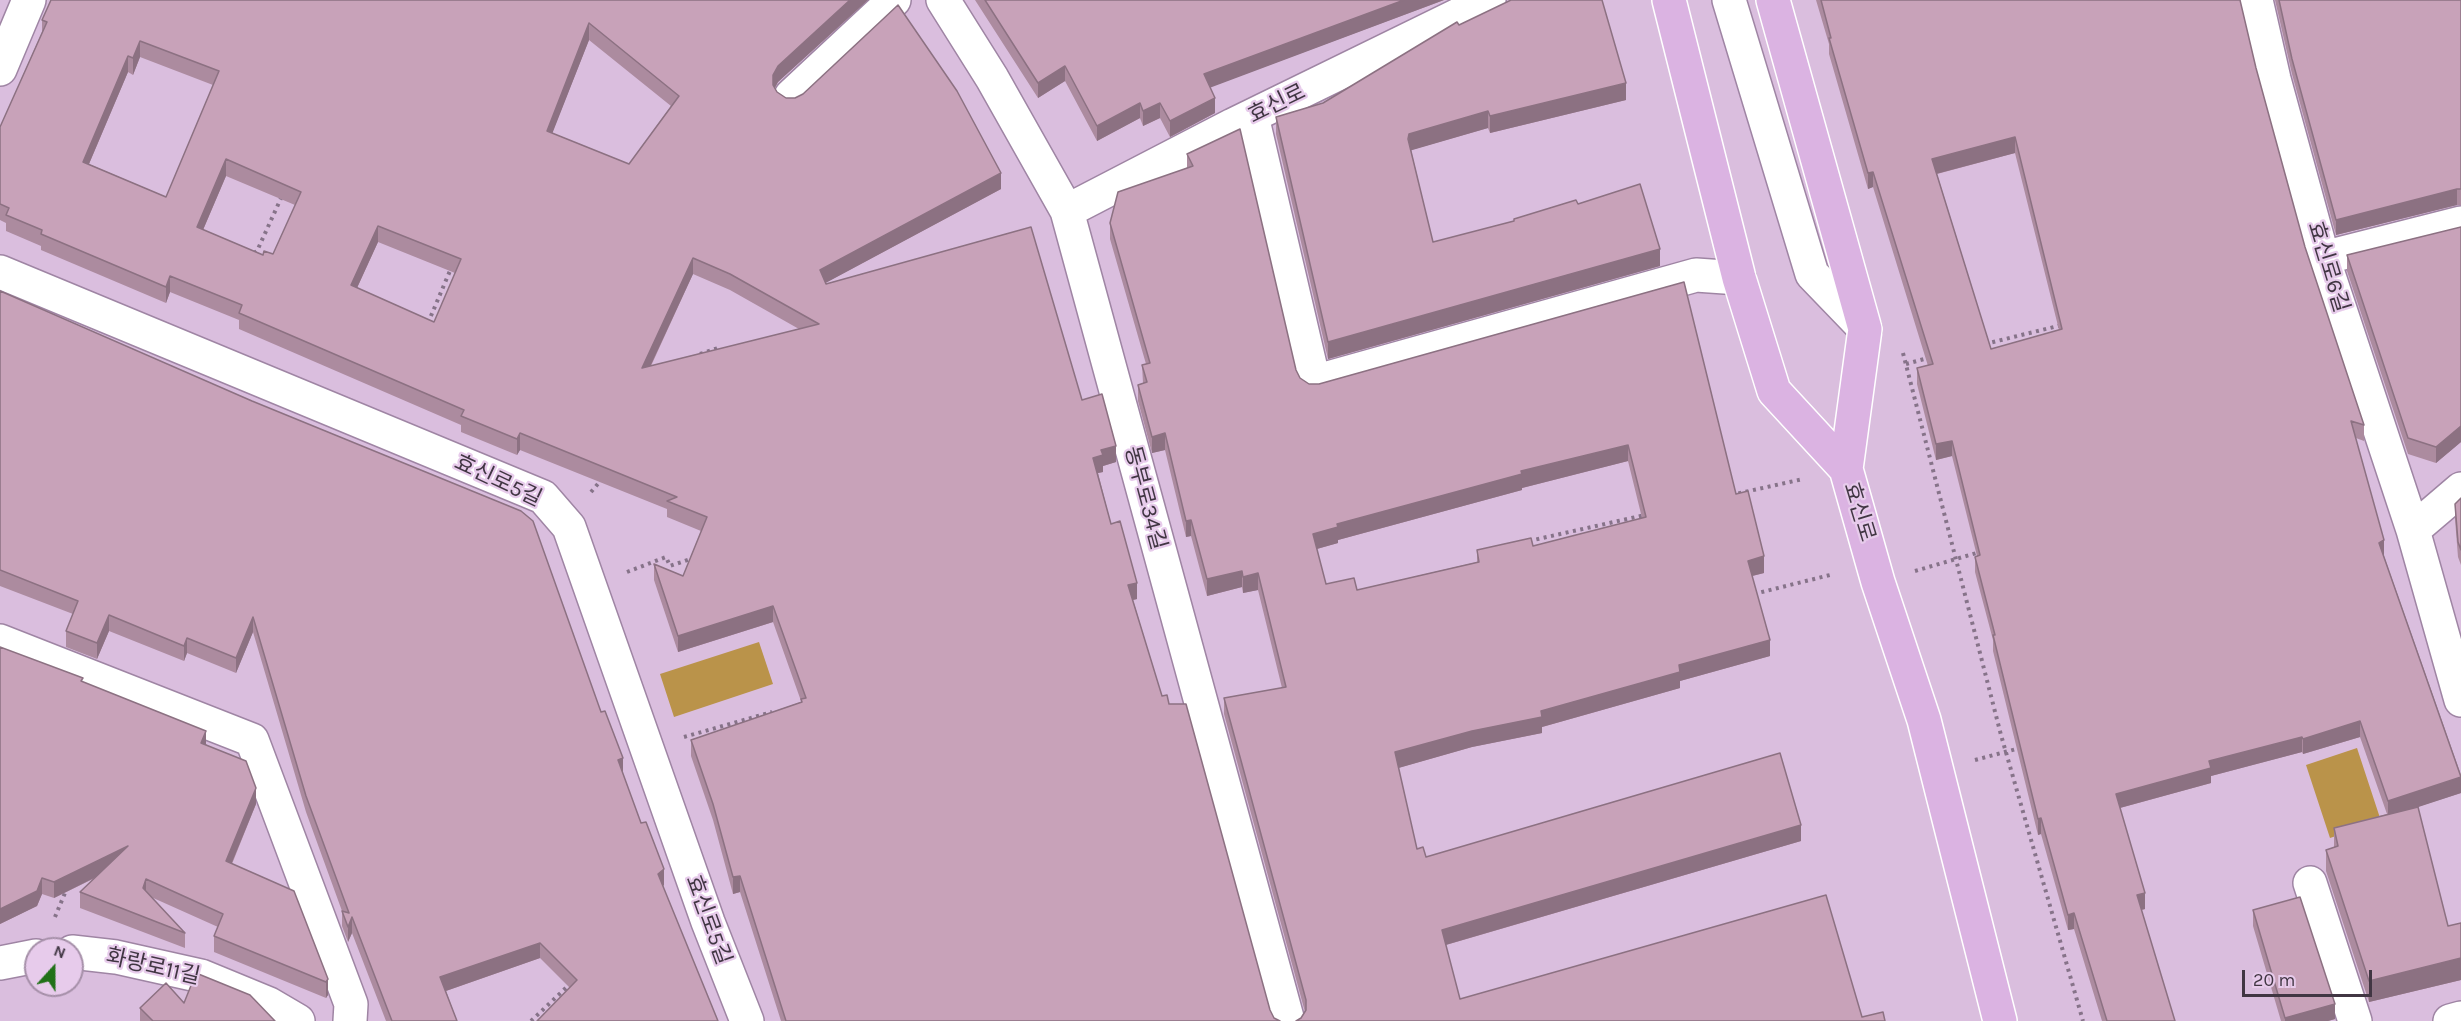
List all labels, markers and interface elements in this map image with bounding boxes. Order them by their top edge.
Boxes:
street label: 효신로 [1244,79,1310,129]
street label: 효신로6길 [2302,218,2354,316]
street label: 동부로34길 [1119,443,1171,553]
street label: 효신로5길 [450,449,546,513]
street label: 효신로 [1838,479,1880,545]
street label: 효신로5길 [680,872,736,968]
north arrow [24,937,84,997]
text: N [51,941,69,963]
street label: 화랑로11길 [104,943,202,991]
scale bar [2245,958,2376,996]
text: 20 m [2253,969,2295,991]

